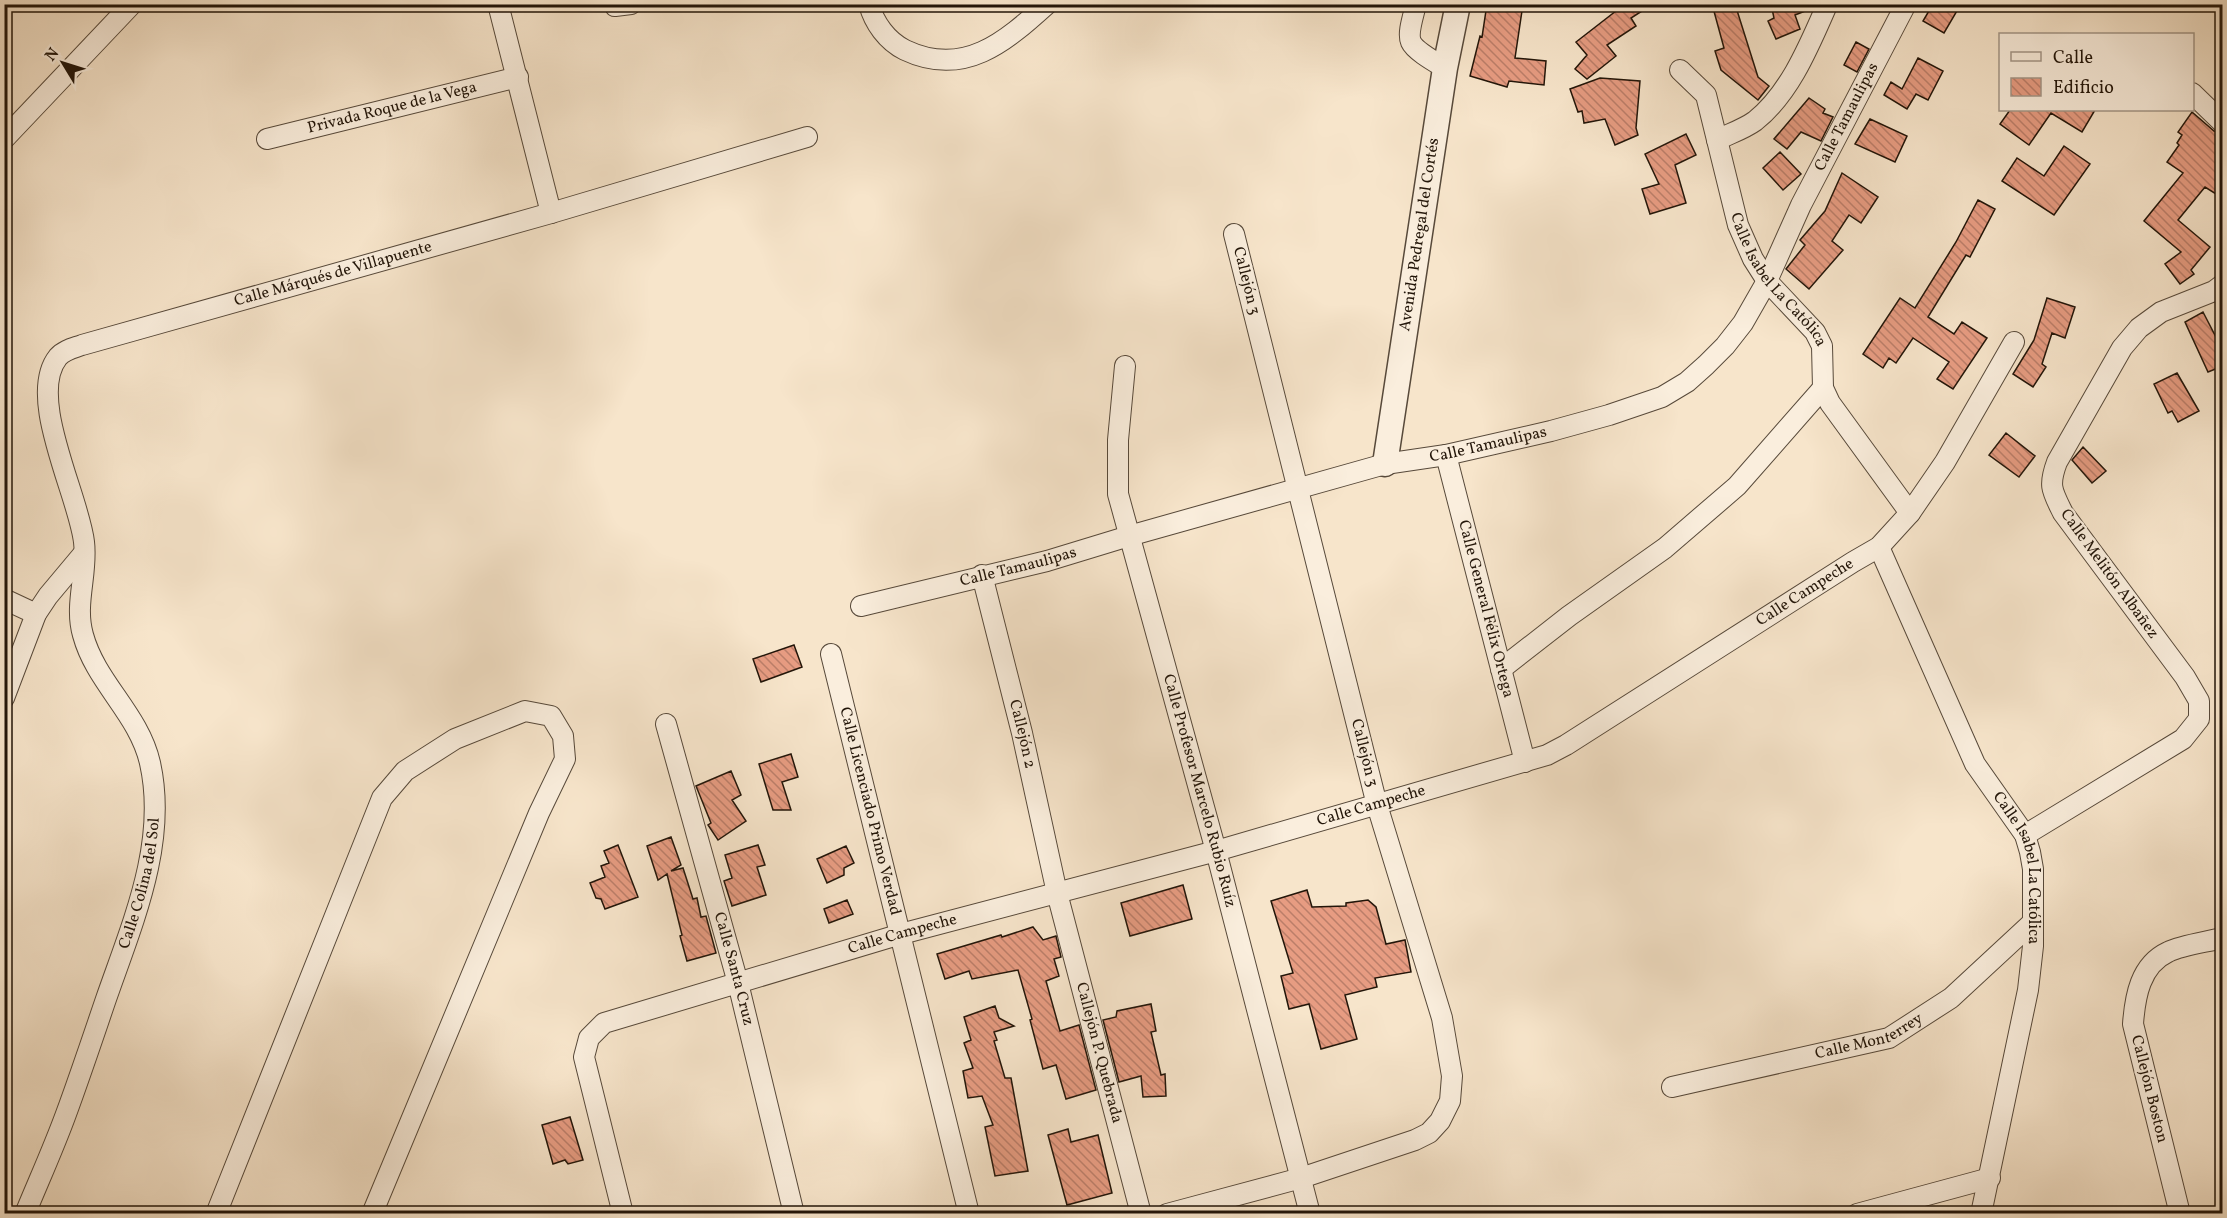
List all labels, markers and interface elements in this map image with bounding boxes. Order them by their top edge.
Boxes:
north arrow [33,33,93,93]
legend [1999,33,2194,111]
text: N [41,43,65,66]
text: Calle [2053,46,2093,71]
street label: Calle Tamaulipas [1809,59,1884,175]
text: Edificio [2053,76,2114,101]
street label: Privada Roque de la Vega [305,77,479,140]
street label: Avenida Pedregal del Cortés [1394,136,1445,333]
street label: Calle Isabel La Católica [1724,210,1832,350]
street label: Calle Márqués de Villapuente [232,236,434,313]
street label: Callejón 3 [1227,245,1265,317]
street label: Calle Tamaulipas [1428,421,1549,468]
street label: Calle Melitón Albañez [2054,505,2164,643]
street label: Calle General Félix Ortega [1452,518,1519,700]
street label: Calle Tamaulipas [958,542,1079,593]
street label: Calle Campeche [1752,553,1858,632]
street label: Calle Profesor Marcelo Rubio Ruíz [1157,672,1241,910]
street label: Callejón 2 [1003,697,1040,771]
street label: Calle Licenciado Primo Verdad [834,705,906,918]
street label: Callejón 3 [1345,717,1383,789]
street label: Calle Campeche [1314,780,1428,832]
street label: Calle Isabel La Católica [1987,787,2044,944]
street label: Calle Colina del Sol [114,817,166,952]
street label: Calle Campeche [845,909,959,960]
street label: Calle Santa Cruz [708,910,759,1028]
street label: Callejón P. Quebrada [1070,980,1128,1126]
street label: Calle Monterrey [1813,1008,1928,1065]
street label: Callejón Boston [2125,1033,2173,1145]

